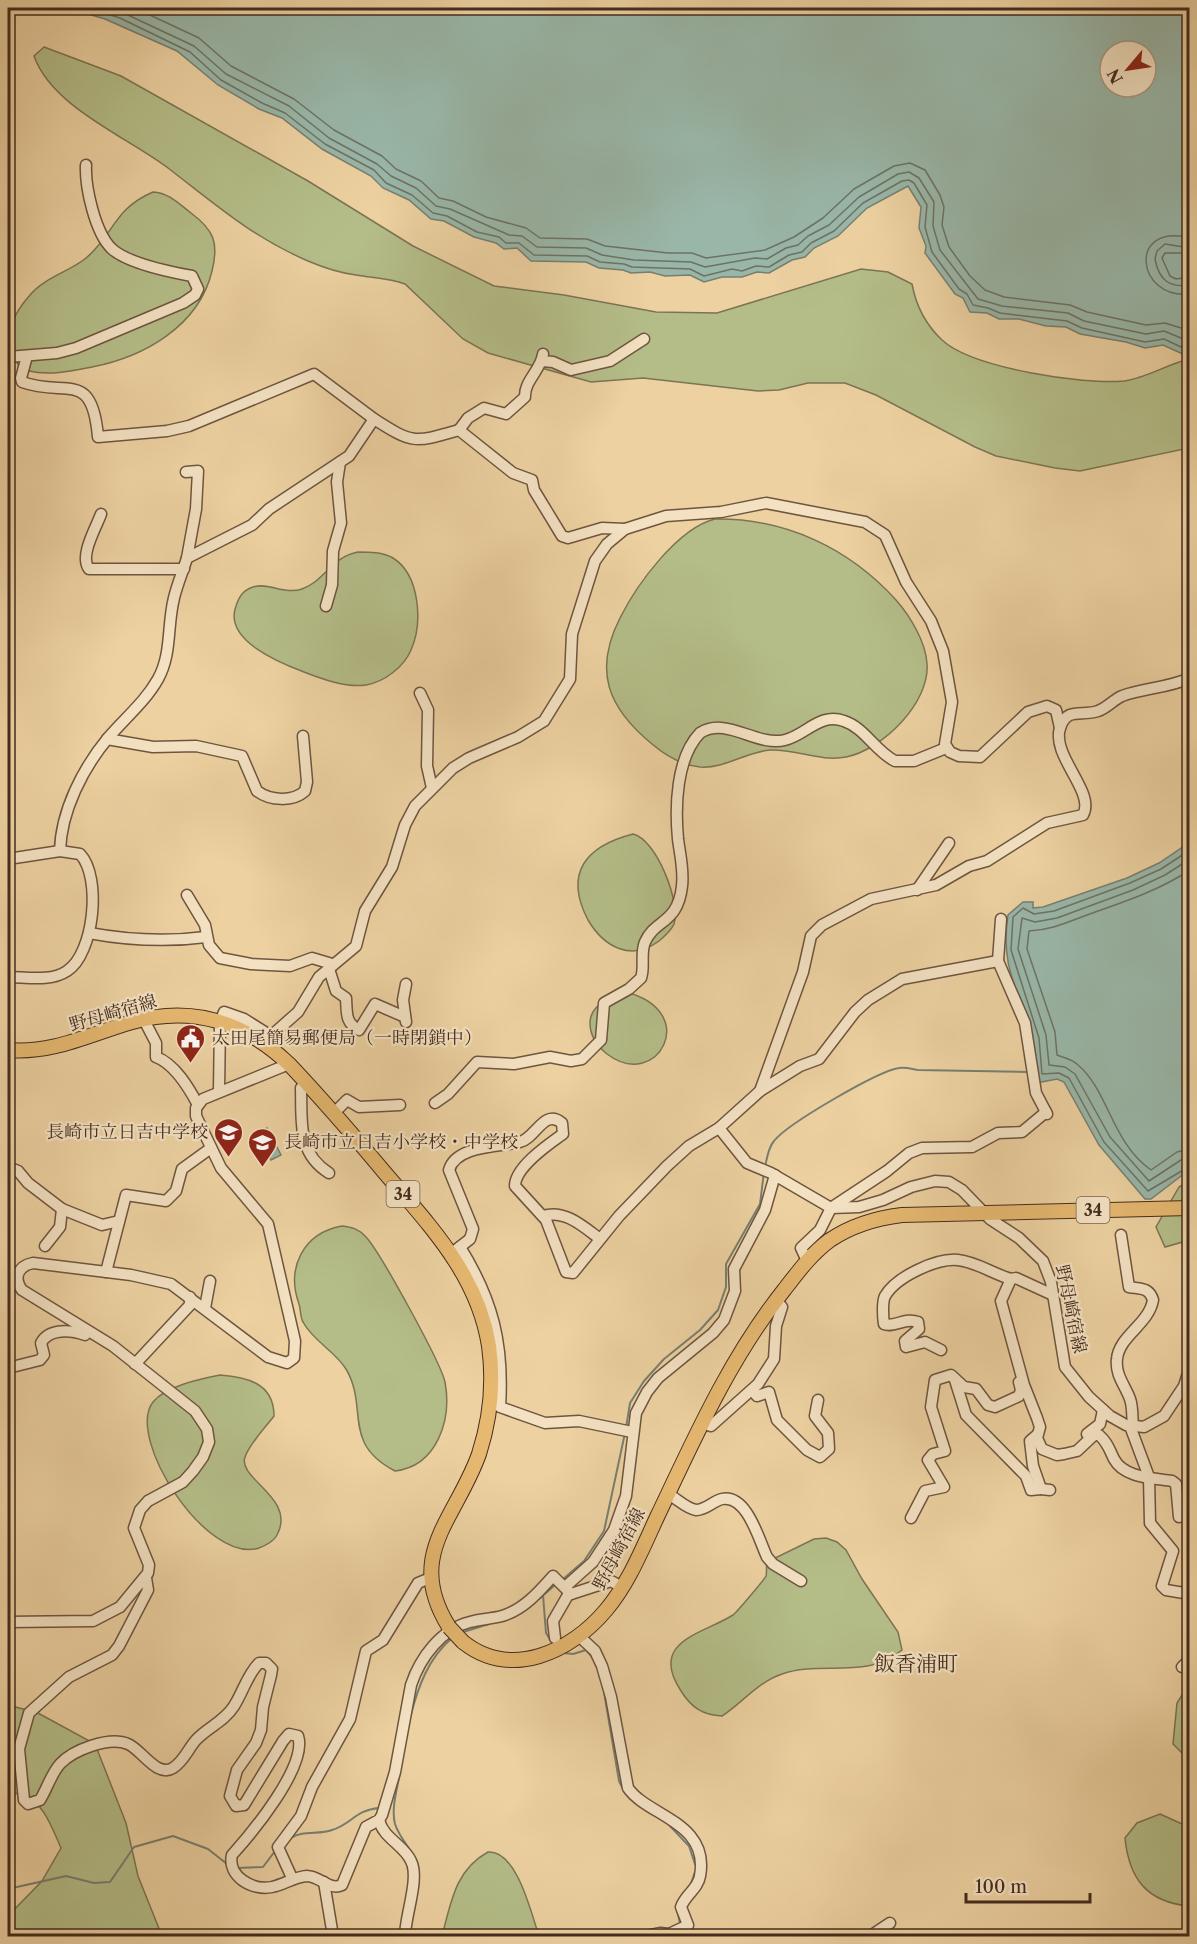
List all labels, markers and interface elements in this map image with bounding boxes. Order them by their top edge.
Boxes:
north arrow [1098,39,1158,99]
text: N [1103,65,1127,87]
street label: 野母崎宿線 [67,990,159,1036]
public building icon: 太田尾簡易郵便局（一時閉鎖中） [175,1022,207,1064]
place label: 太田尾簡易郵便局（一時閉鎖中） [212,1027,482,1049]
school or university icon: 長崎市立日吉中学校 [213,1116,245,1158]
place label: 長崎市立日吉中学校 [46,1121,208,1143]
school or university icon: 長崎市立日吉小学校・中学校 [247,1126,279,1168]
place label: 長崎市立日吉小学校・中学校 [284,1131,518,1153]
road number: 34 [386,1181,420,1207]
road number: 34 [1076,1197,1110,1223]
street label: 野母崎宿線 [1051,1263,1091,1355]
street label: 野母崎宿線 [588,1504,650,1594]
district label: 飯香浦町 [874,1651,958,1676]
scale bar [966,1866,1090,1904]
text: 100 m [975,1876,1027,1898]

